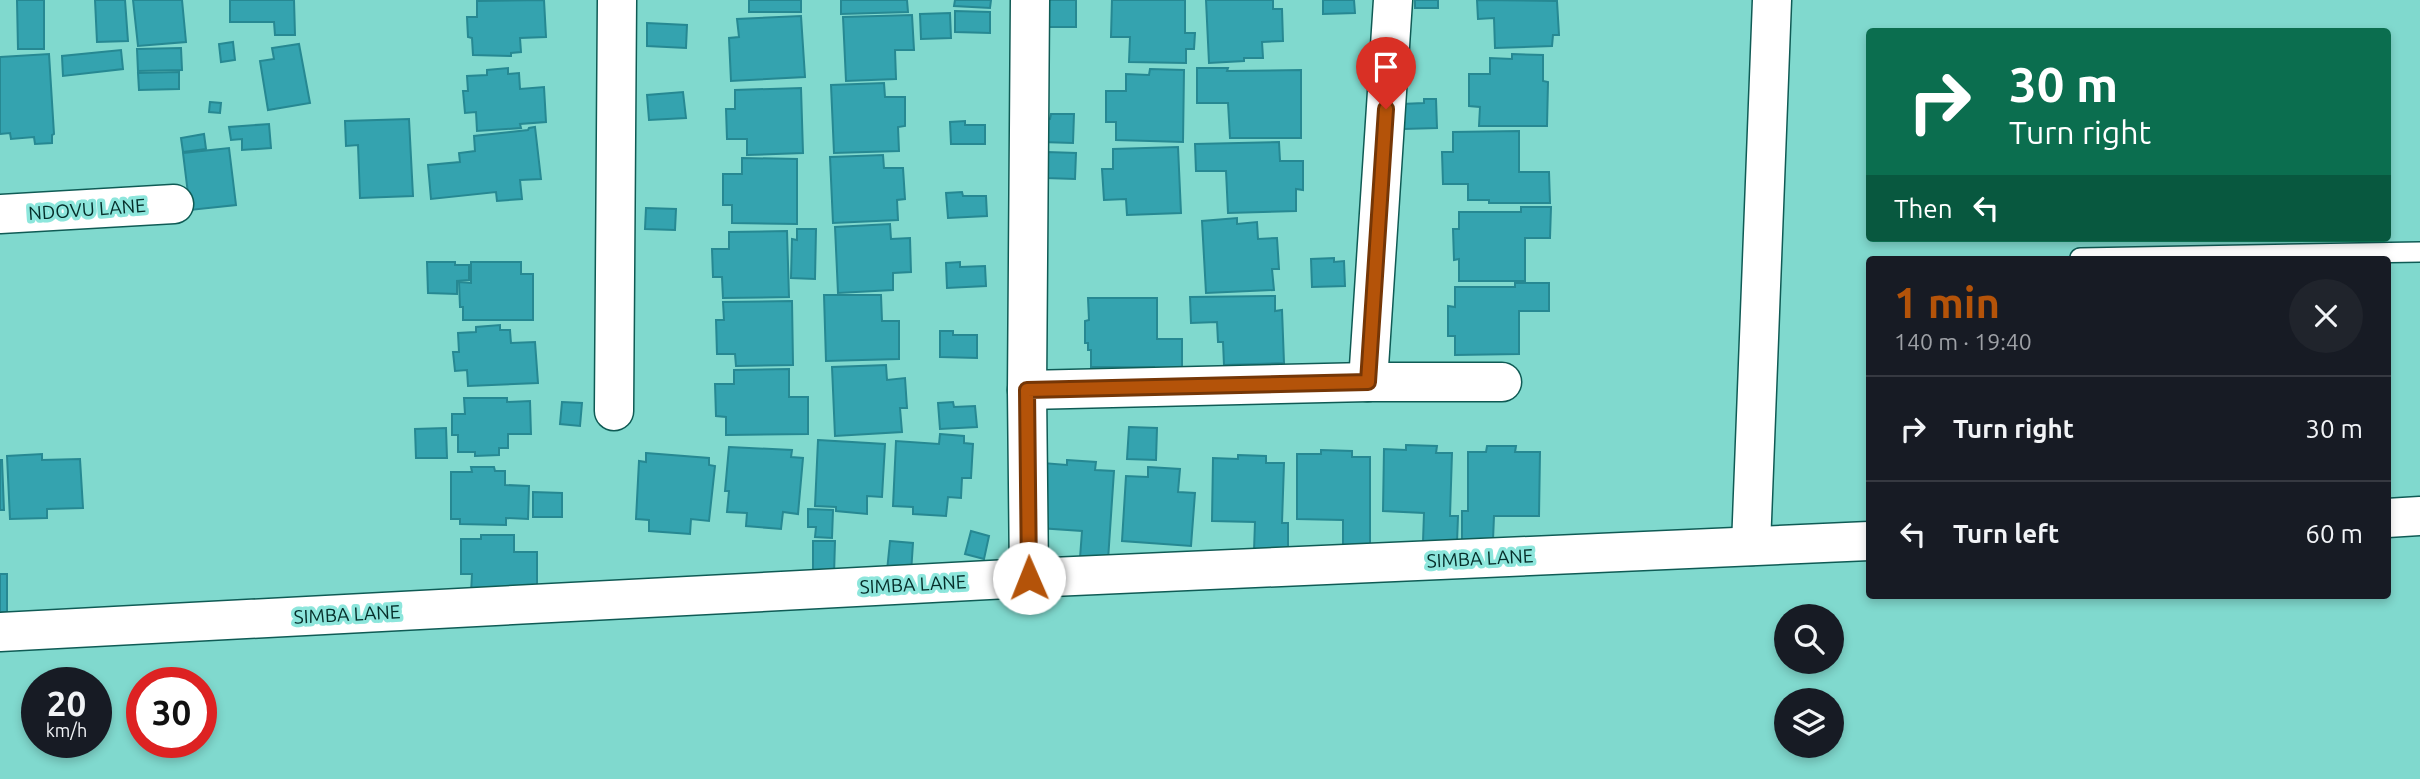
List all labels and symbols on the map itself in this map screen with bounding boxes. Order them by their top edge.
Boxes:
pin [1356,37,1416,109]
street label: NDOVU LANE [28,194,146,224]
position arrow [992,541,1066,615]
street label: SIMBA LANE [1426,544,1534,572]
street label: SIMBA LANE [859,570,967,598]
street label: SIMBA LANE [293,600,401,628]
speed limit sign: 30 [126,667,217,758]

